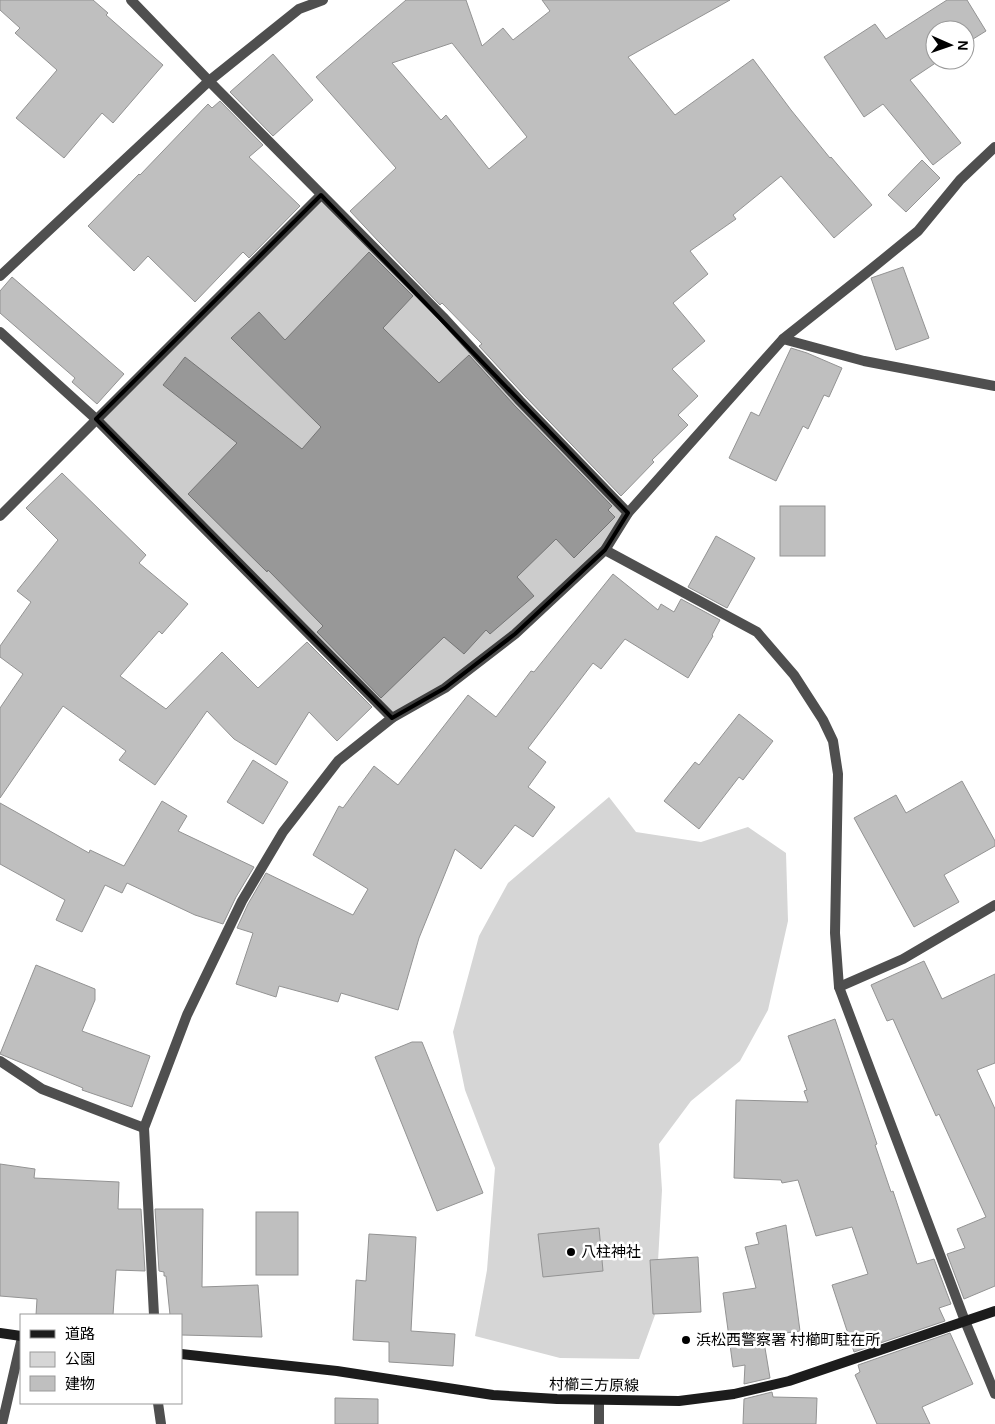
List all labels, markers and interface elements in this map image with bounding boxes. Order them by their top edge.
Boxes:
north arrow [925,20,975,70]
text: N [955,40,971,51]
place label: 八柱神社 [581,1243,641,1260]
marker: 八柱神社 [565,1246,577,1258]
legend [20,1314,182,1404]
text: 道路 [65,1325,95,1342]
place label: 浜松西警察署 村櫛町駐在所 [696,1331,880,1348]
marker: 浜松西警察署 村櫛町駐在所 [680,1334,692,1346]
text: 公園 [65,1350,95,1367]
text: 建物 [65,1375,95,1392]
street label: 村櫛三方原線 [549,1375,639,1394]

